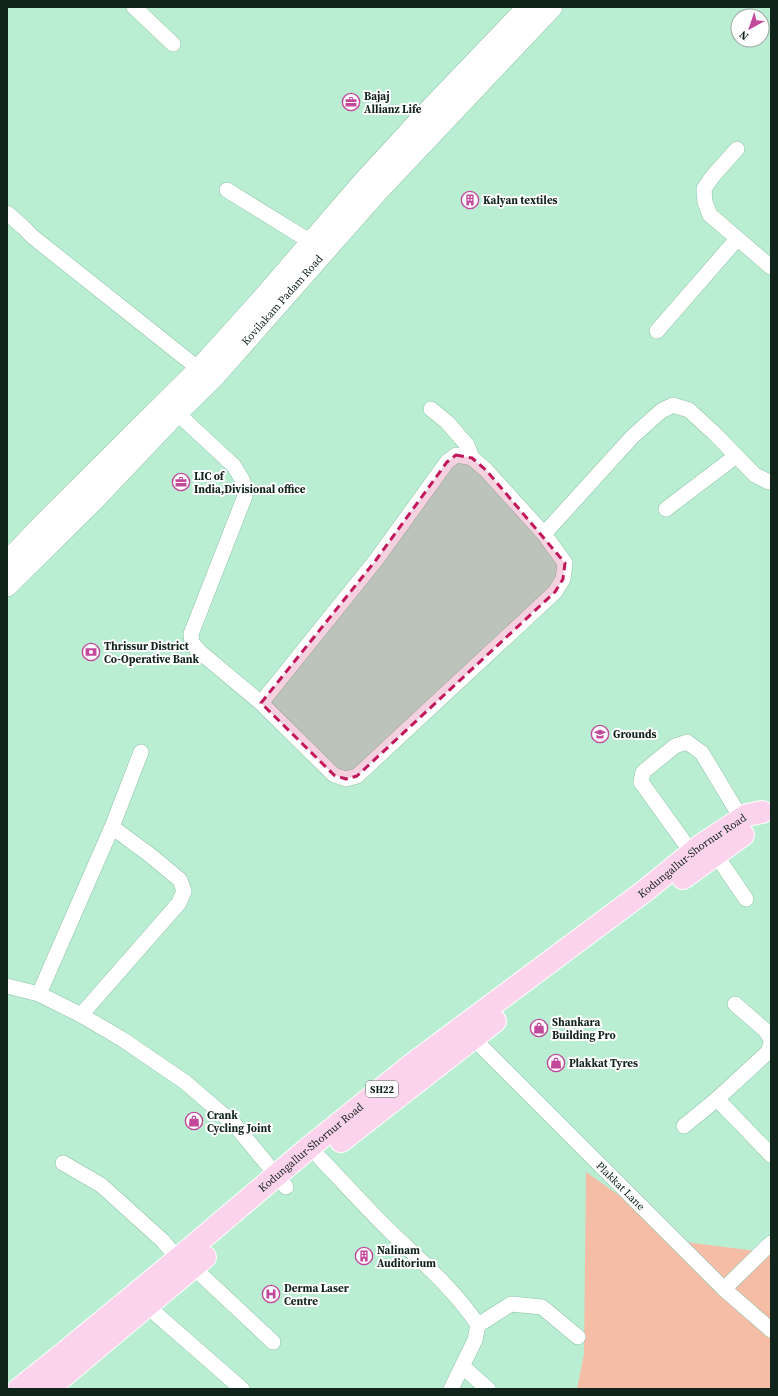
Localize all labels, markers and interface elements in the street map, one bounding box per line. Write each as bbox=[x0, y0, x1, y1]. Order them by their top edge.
north arrow bbox=[730, 8, 770, 48]
text: N bbox=[736, 27, 752, 44]
place label: Bajaj Allianz Life bbox=[364, 89, 422, 117]
office icon: Bajaj Allianz Life bbox=[341, 92, 361, 112]
building icon: Kalyan textiles bbox=[460, 190, 480, 210]
place label: Kalyan textiles bbox=[483, 193, 558, 208]
street label: Kovilakam Padam Road bbox=[238, 251, 327, 349]
place label: LIC of India,Divisional office bbox=[194, 469, 306, 497]
office icon: LIC of India,Divisional office bbox=[171, 472, 191, 492]
place label: Thrissur District Co-Operative Bank bbox=[104, 639, 200, 667]
bank icon: Thrissur District Co-Operative Bank bbox=[81, 642, 101, 662]
school or university icon: Grounds bbox=[590, 724, 610, 744]
place label: Grounds bbox=[613, 727, 657, 742]
street label: Kodungallur-Shornur Road bbox=[635, 810, 750, 902]
place label: Shankara Building Pro bbox=[552, 1015, 616, 1043]
shop icon: Shankara Building Pro bbox=[529, 1018, 549, 1038]
shop icon: Plakkat Tyres bbox=[546, 1053, 566, 1073]
place label: Plakkat Tyres bbox=[569, 1056, 638, 1071]
road number: SH22 bbox=[366, 1081, 398, 1097]
street label: Kodungallur-Shornur Road bbox=[255, 1099, 367, 1195]
place label: Crank Cycling Joint bbox=[207, 1108, 272, 1136]
shop icon: Crank Cycling Joint bbox=[184, 1111, 204, 1131]
street label: Plakkat Lane bbox=[593, 1158, 648, 1214]
place label: Nalinam Auditorium bbox=[377, 1243, 436, 1271]
building icon: Nalinam Auditorium bbox=[354, 1246, 374, 1266]
place label: Derma Laser Centre bbox=[284, 1281, 350, 1309]
hospital icon: Derma Laser Centre bbox=[261, 1284, 281, 1304]

